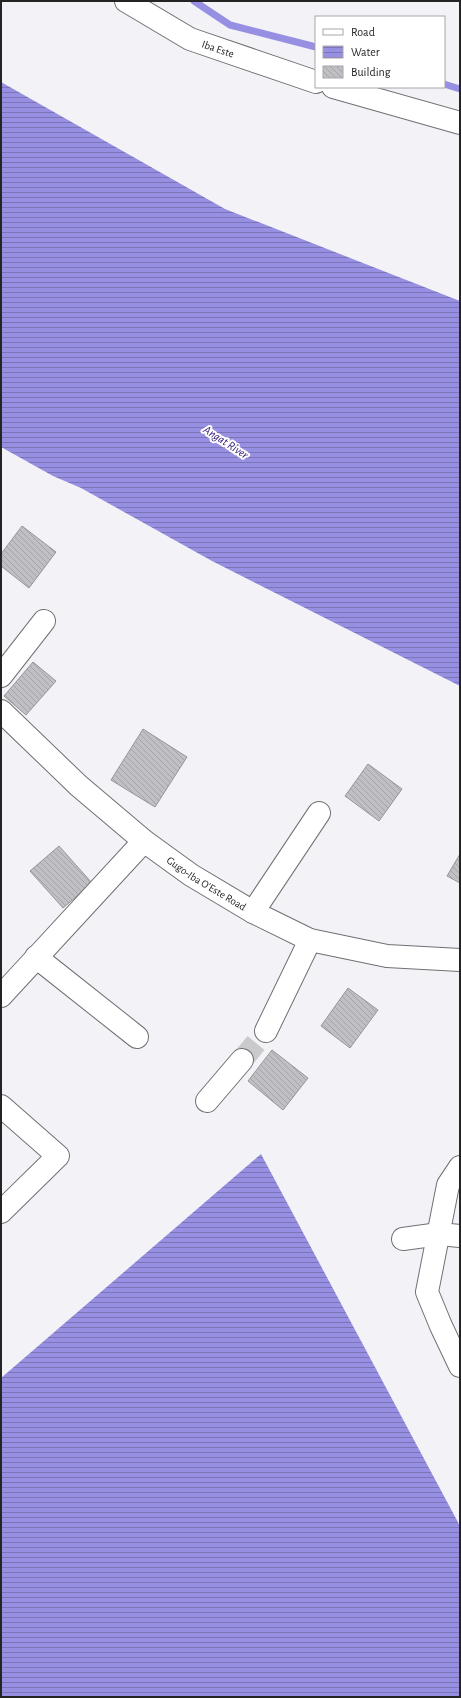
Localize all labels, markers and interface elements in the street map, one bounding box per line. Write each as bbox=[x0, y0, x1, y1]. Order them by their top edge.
legend bbox=[315, 16, 445, 88]
text: Road bbox=[351, 26, 375, 38]
street label: Iba Este bbox=[200, 38, 236, 59]
text: Water bbox=[351, 46, 380, 58]
text: Building bbox=[351, 66, 391, 78]
water label: Angat River bbox=[201, 423, 251, 461]
street label: Gugo-Iba O'Este Road bbox=[165, 854, 249, 912]

